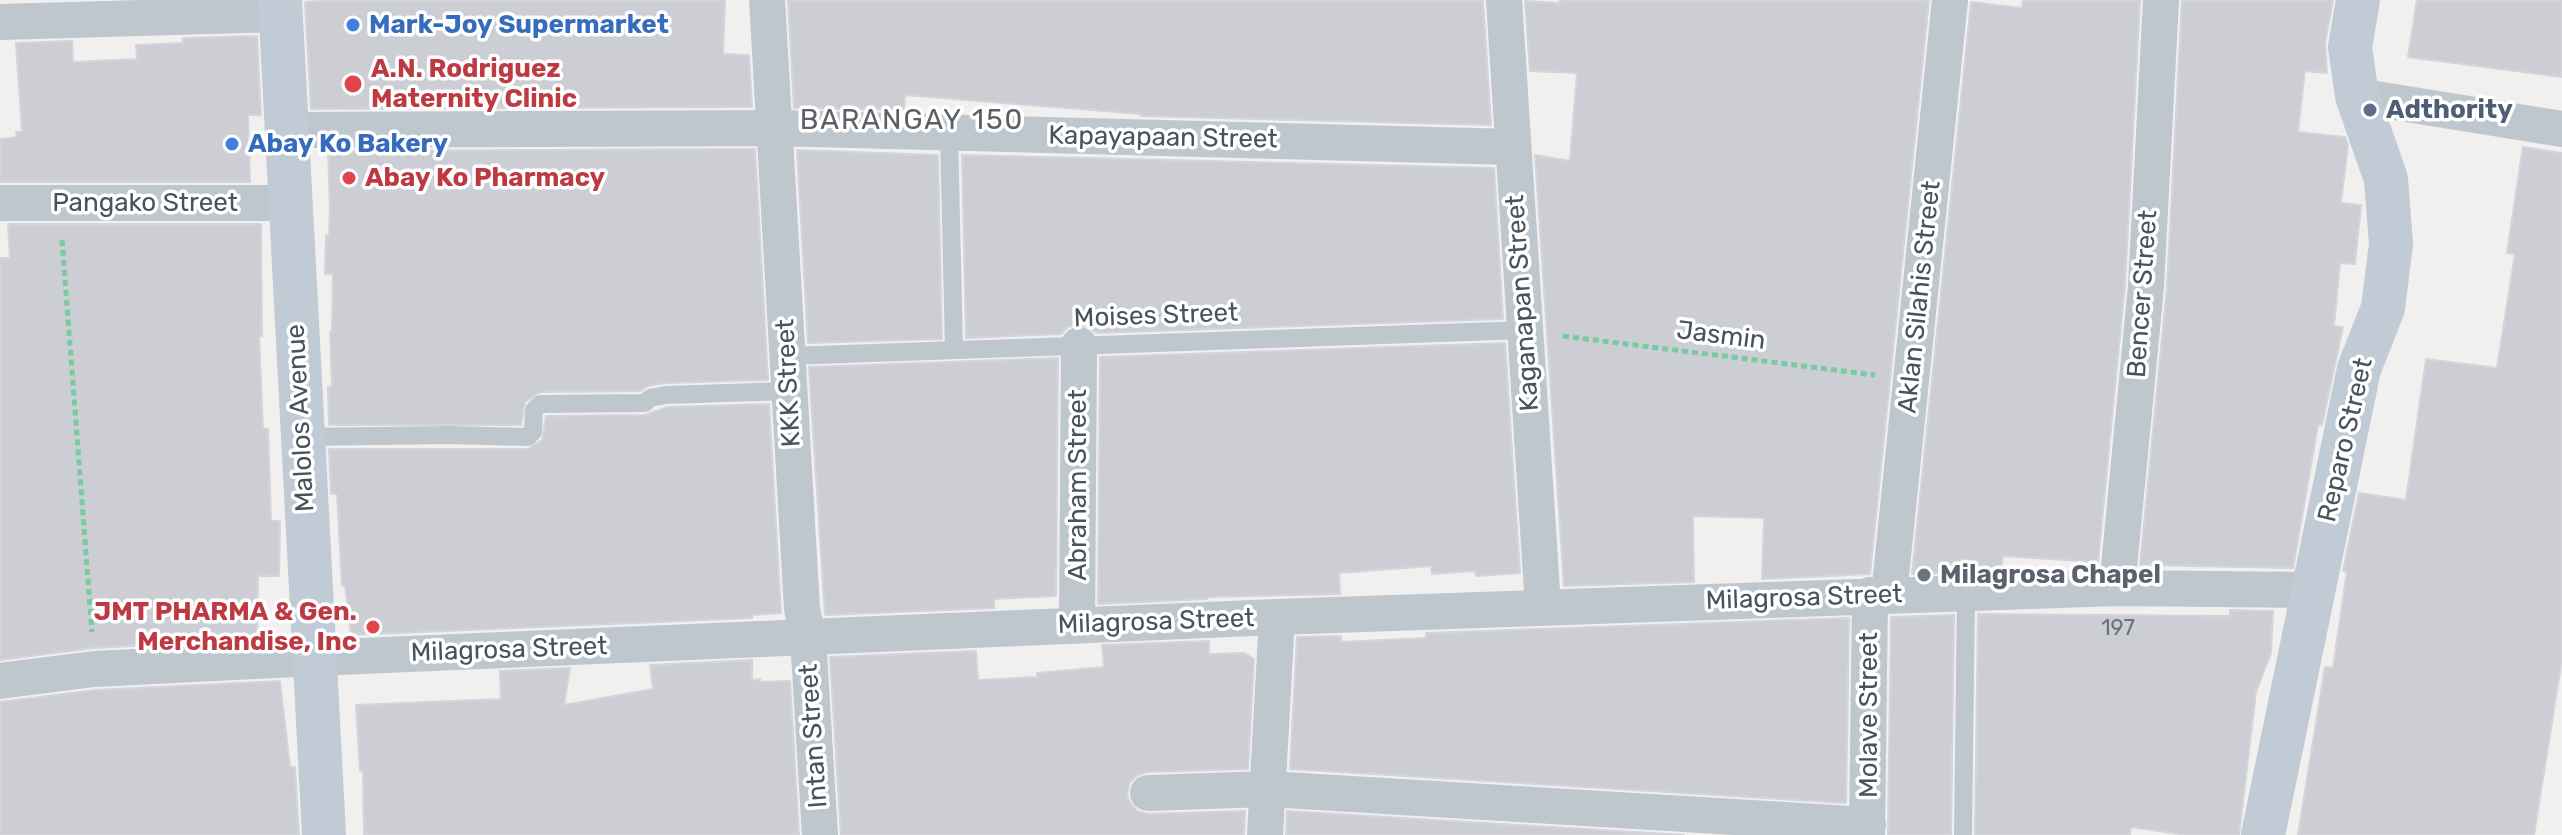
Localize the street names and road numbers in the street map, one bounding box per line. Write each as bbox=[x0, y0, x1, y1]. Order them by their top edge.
street label: Kapayapaan Street bbox=[1048, 120, 1278, 156]
street label: Aklan Silahis Street bbox=[1892, 179, 1948, 415]
street label: Pangako Street bbox=[52, 187, 238, 219]
street label: Kaganapan Street bbox=[1500, 194, 1546, 412]
street label: Bencer Street bbox=[2122, 209, 2164, 379]
street label: Moises Street bbox=[1073, 298, 1239, 334]
street label: Jasmin bbox=[1675, 315, 1767, 357]
street label: KKK Street bbox=[770, 318, 808, 448]
street label: Malolos Avenue bbox=[280, 323, 322, 513]
street label: Reparo Street bbox=[2312, 355, 2380, 525]
street label: Abraham Street bbox=[1062, 389, 1094, 581]
street label: Milagrosa Street bbox=[1705, 579, 1903, 617]
street label: Milagrosa Street bbox=[1057, 603, 1255, 641]
street label: Milagrosa Street bbox=[410, 631, 608, 669]
street label: Molave Street bbox=[1853, 632, 1885, 798]
street label: Intan Street bbox=[793, 663, 835, 809]

